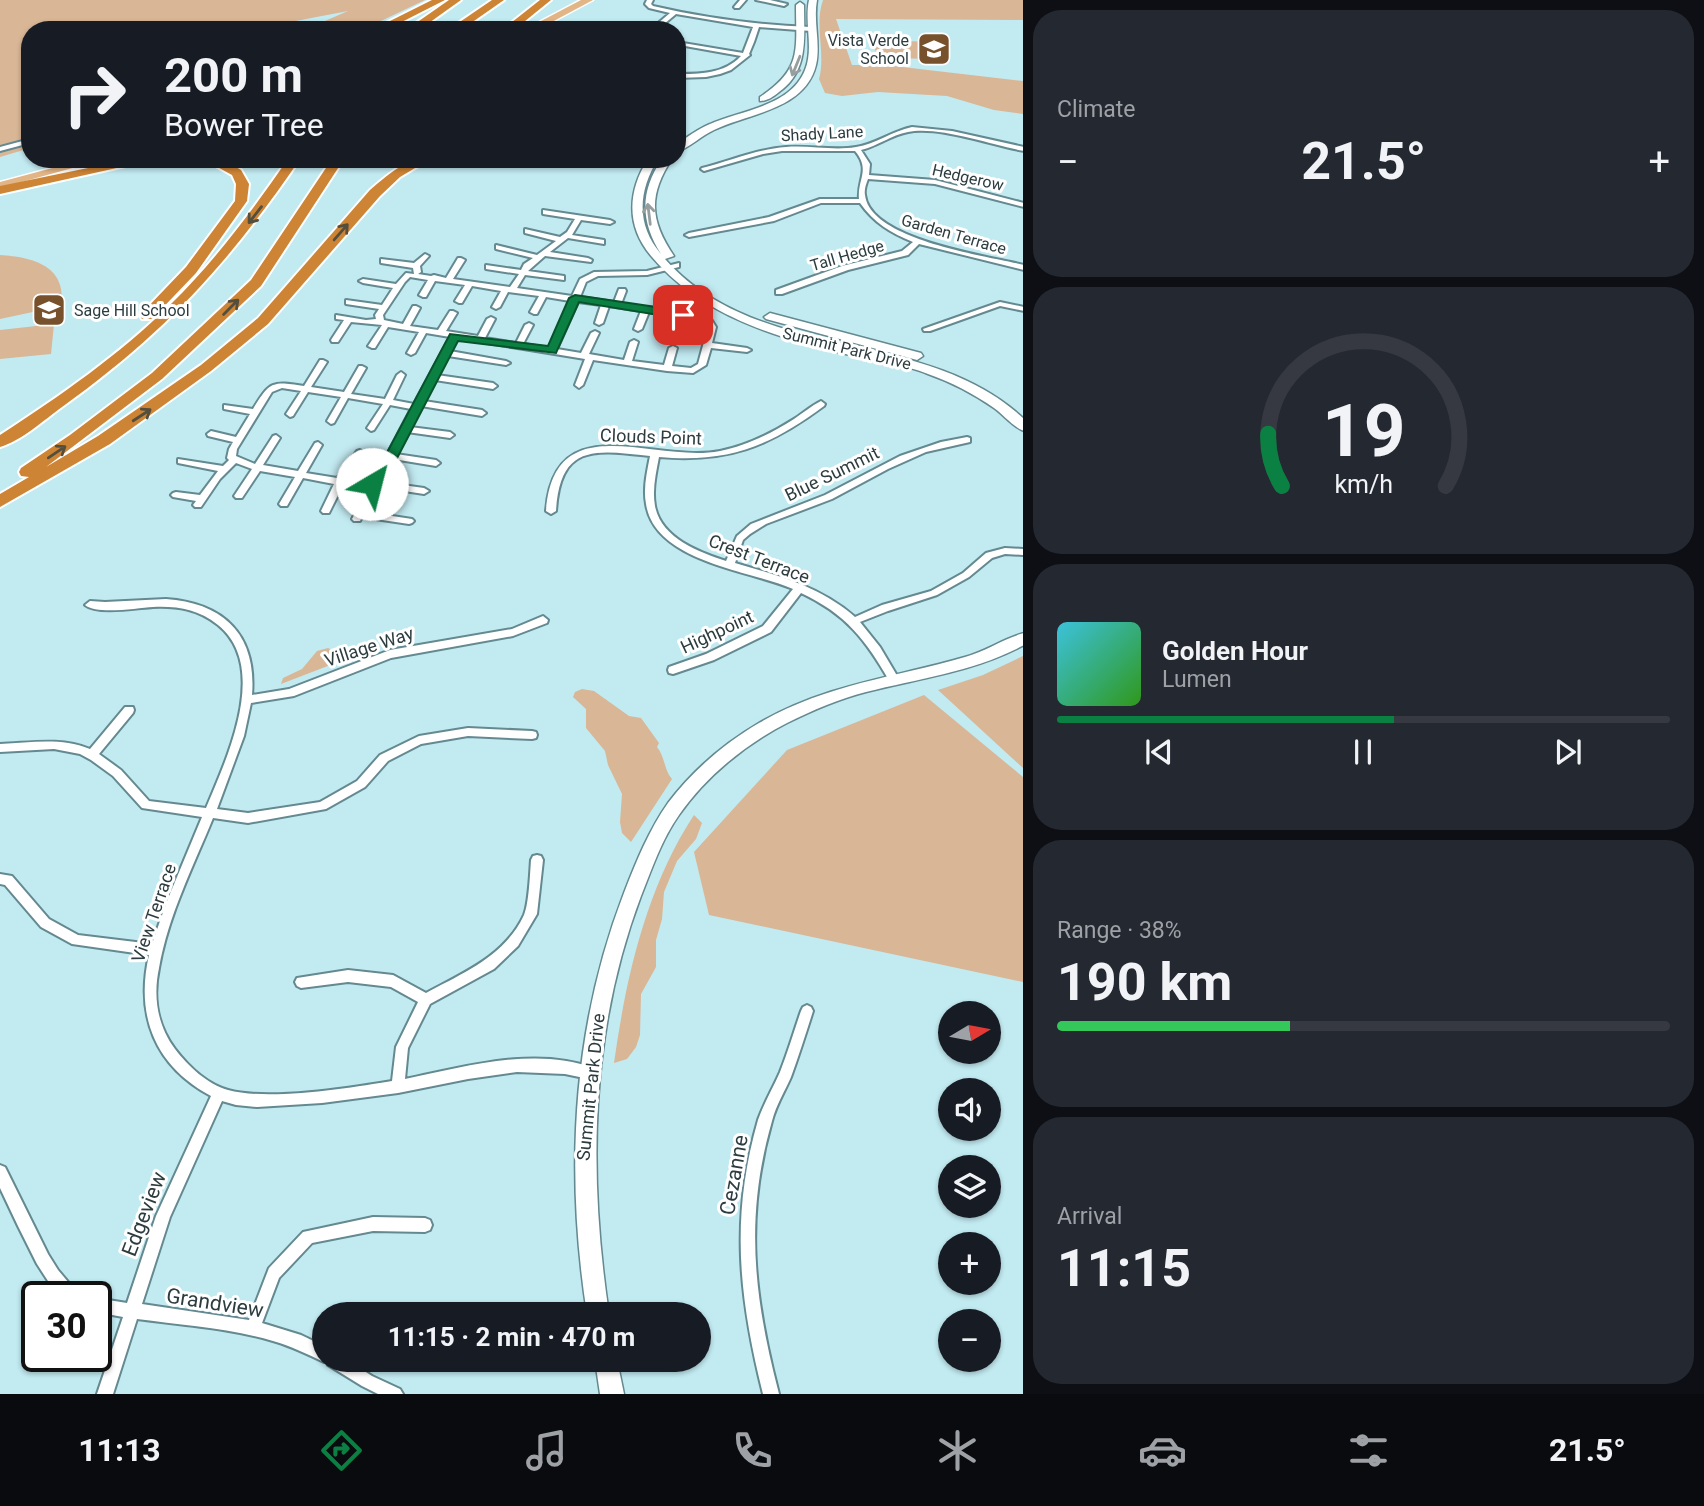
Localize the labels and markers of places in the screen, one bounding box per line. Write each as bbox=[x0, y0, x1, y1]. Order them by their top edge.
school or university icon: Vista Verde School bbox=[915, 30, 953, 68]
place label: Vista Verde School bbox=[828, 31, 909, 68]
pin bbox=[653, 285, 713, 345]
school or university icon: Sage Hill School bbox=[30, 291, 68, 329]
place label: Sage Hill School bbox=[74, 301, 190, 320]

